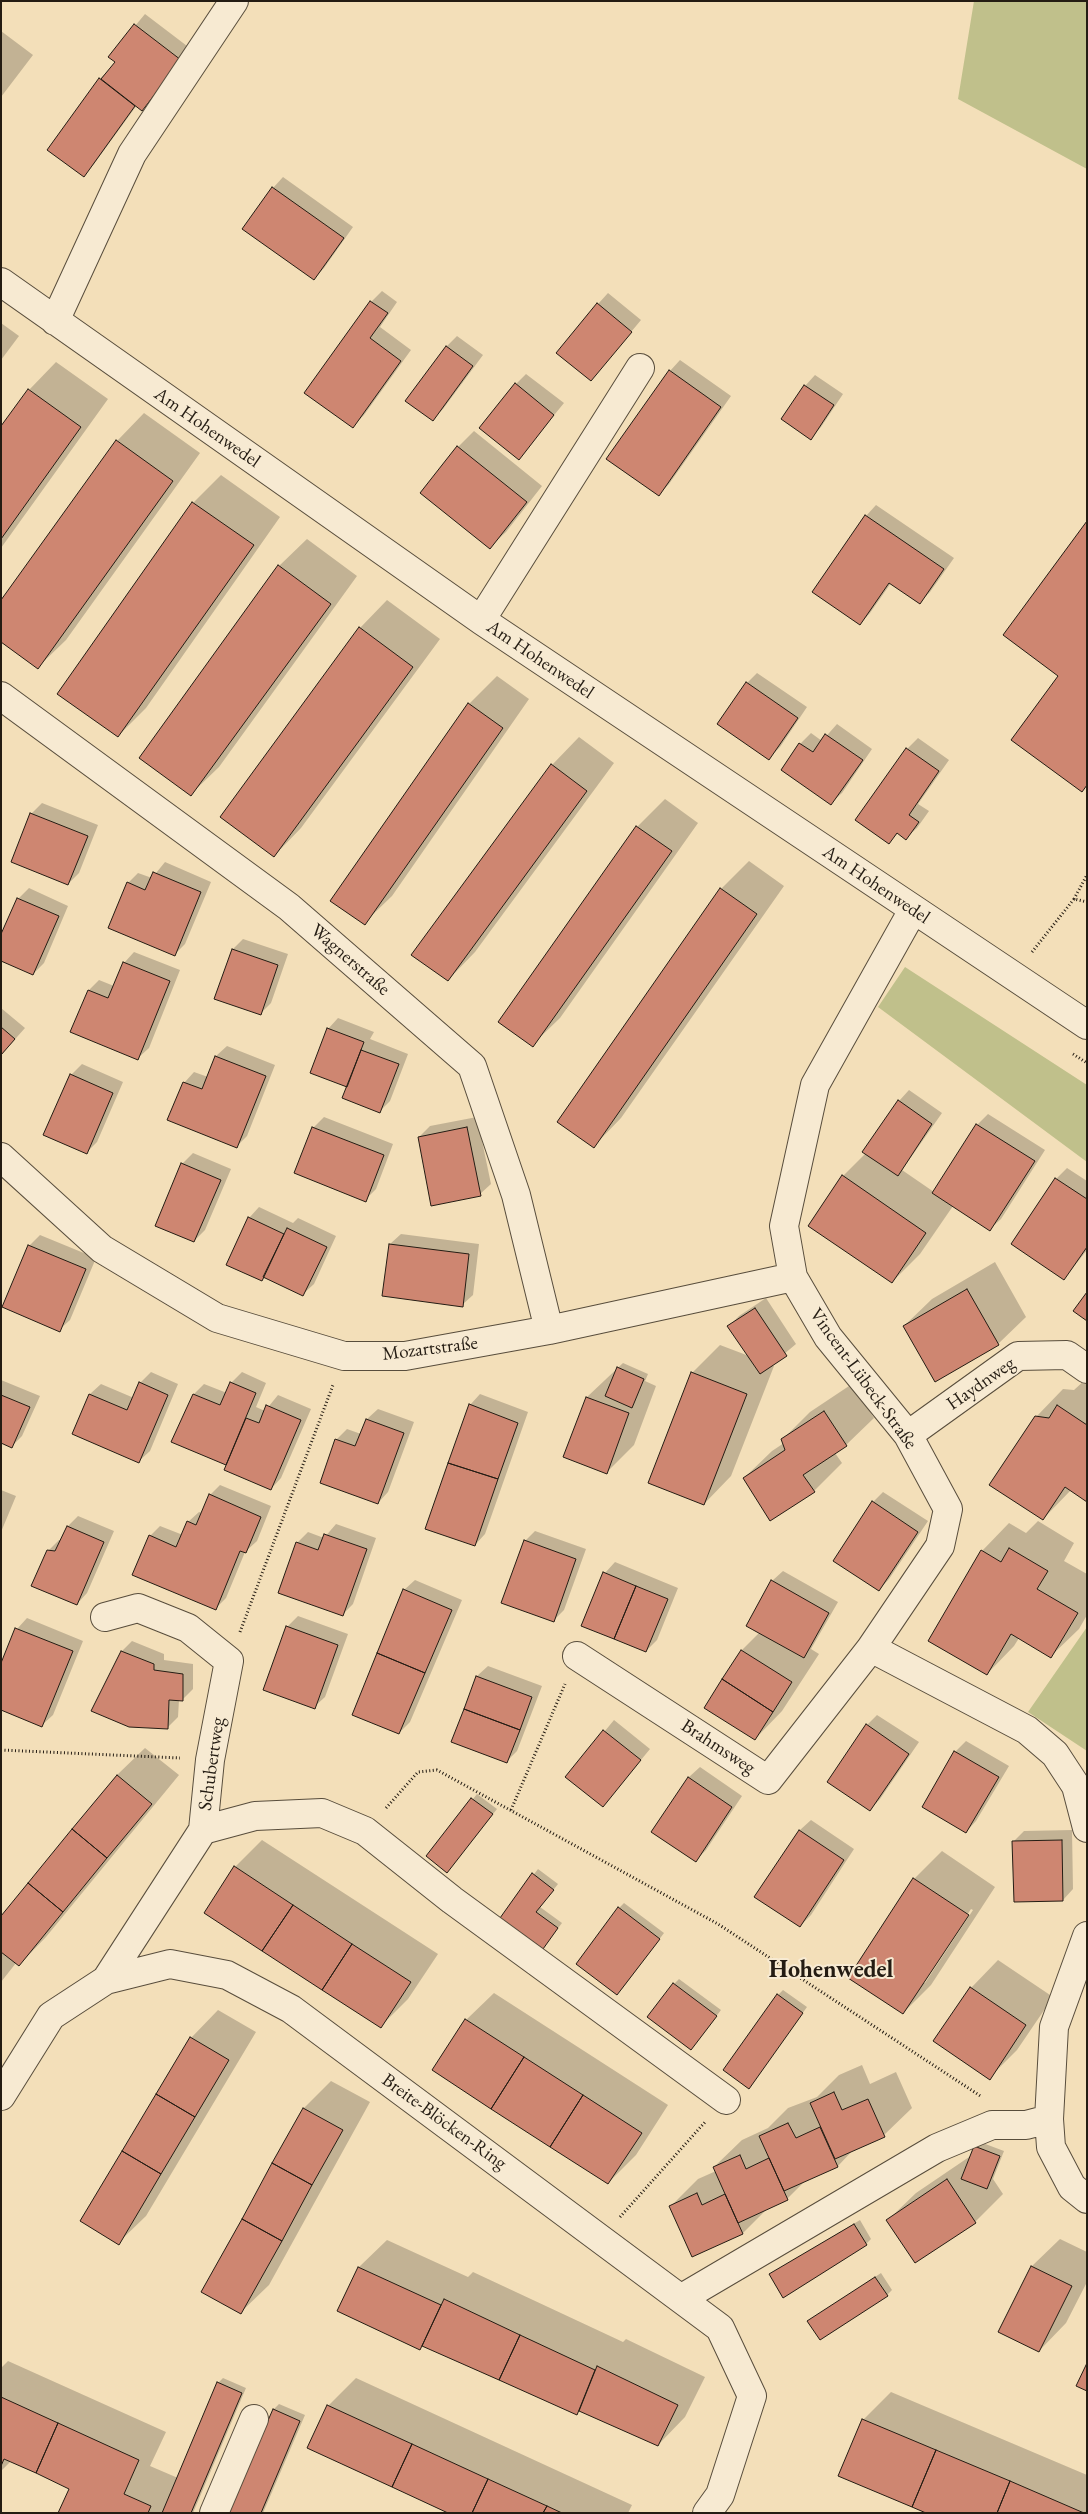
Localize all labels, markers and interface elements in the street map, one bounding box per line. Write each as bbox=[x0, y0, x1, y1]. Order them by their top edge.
street label: Am Hohenwedel bbox=[150, 383, 264, 473]
street label: Am Hohenwedel bbox=[482, 616, 598, 704]
street label: Am Hohenwedel bbox=[818, 841, 934, 929]
street label: Wagnerstraße bbox=[305, 919, 395, 1001]
street label: Vincent-Lübeck-Straße bbox=[804, 1304, 922, 1454]
street label: Mozartstraße bbox=[381, 1332, 479, 1366]
street label: Haydnweg bbox=[943, 1352, 1019, 1416]
street label: Brahmsweg bbox=[677, 1715, 759, 1779]
street label: Schubertweg bbox=[194, 1716, 230, 1812]
district label: Hohenwedel bbox=[769, 1956, 893, 1984]
street label: Breite-Blöcken-Ring bbox=[377, 2069, 511, 2175]

